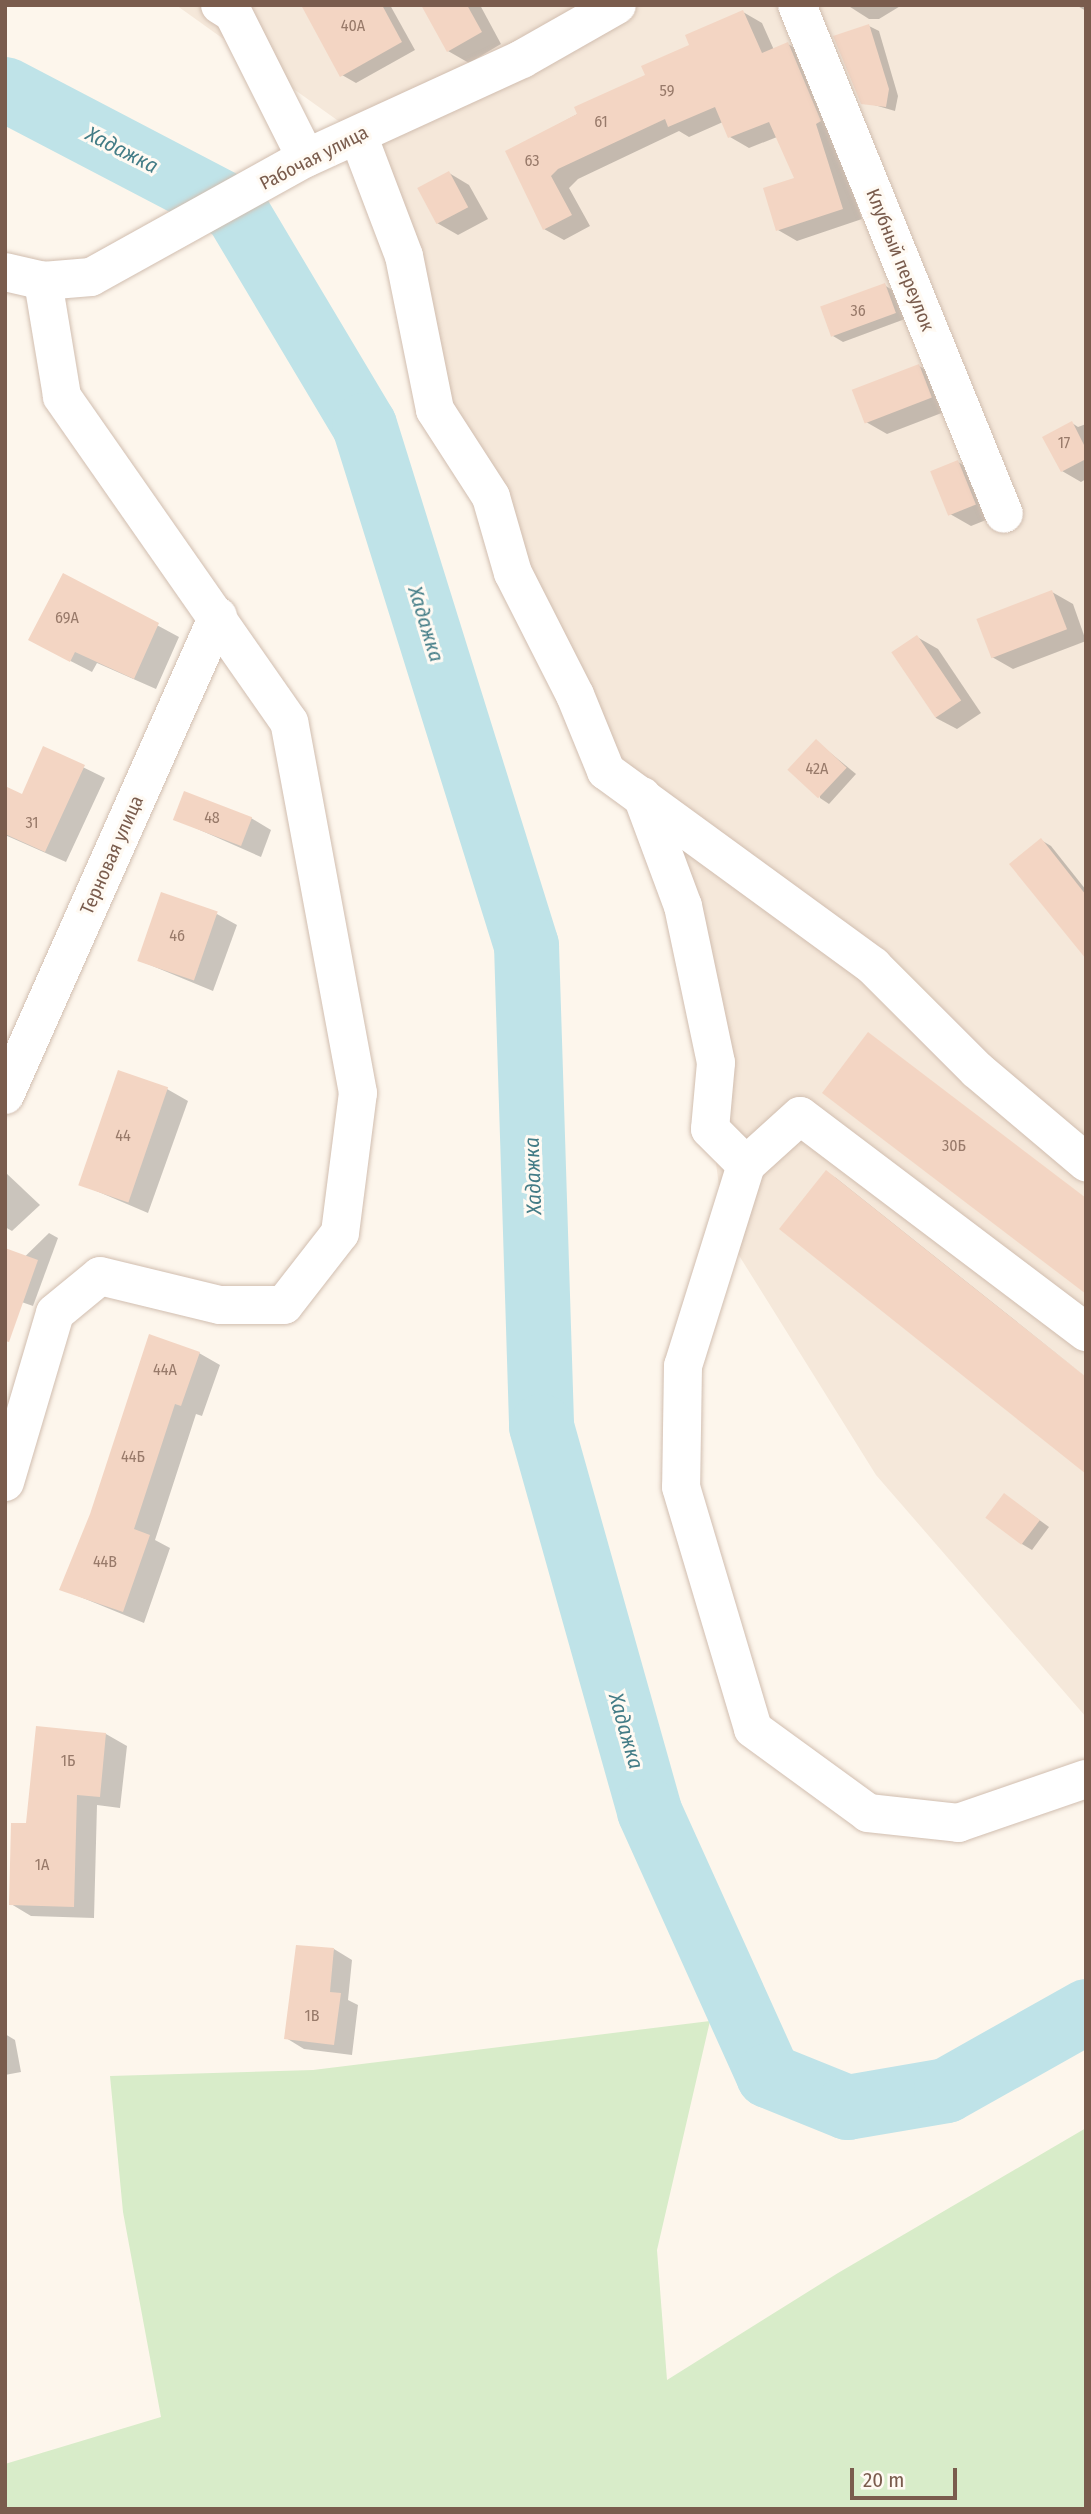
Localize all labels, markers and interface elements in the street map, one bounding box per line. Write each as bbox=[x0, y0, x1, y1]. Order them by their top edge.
house number: 40А bbox=[341, 16, 365, 36]
house number: 59 bbox=[660, 81, 674, 101]
house number: 61 bbox=[594, 112, 608, 132]
water label: Хадажка bbox=[82, 121, 162, 179]
street label: Рабочая улица bbox=[256, 121, 372, 195]
house number: 63 bbox=[524, 151, 540, 171]
street label: Клубный переулок bbox=[861, 186, 939, 334]
house number: 36 bbox=[850, 301, 866, 321]
house number: 17 bbox=[1058, 433, 1070, 453]
water label: Хадажка bbox=[403, 583, 449, 665]
house number: 69А bbox=[55, 608, 79, 628]
house number: 42А bbox=[805, 759, 829, 779]
street label: Терновая улица bbox=[76, 792, 148, 918]
house number: 48 bbox=[204, 808, 220, 828]
house number: 31 bbox=[25, 813, 39, 833]
house number: 46 bbox=[169, 926, 185, 946]
house number: 44 bbox=[115, 1126, 131, 1146]
house number: 30Б bbox=[942, 1136, 966, 1156]
water label: Хадажка bbox=[519, 1137, 547, 1215]
house number: 44А bbox=[153, 1360, 177, 1380]
house number: 44Б bbox=[121, 1447, 145, 1467]
house number: 44В bbox=[93, 1552, 117, 1572]
water label: Хадажка bbox=[603, 1690, 649, 1772]
house number: 1Б bbox=[61, 1751, 75, 1771]
house number: 1А bbox=[35, 1855, 49, 1875]
house number: 1В bbox=[305, 2006, 319, 2026]
scale bar bbox=[853, 2454, 960, 2498]
text: 20 m bbox=[863, 2467, 904, 2493]

